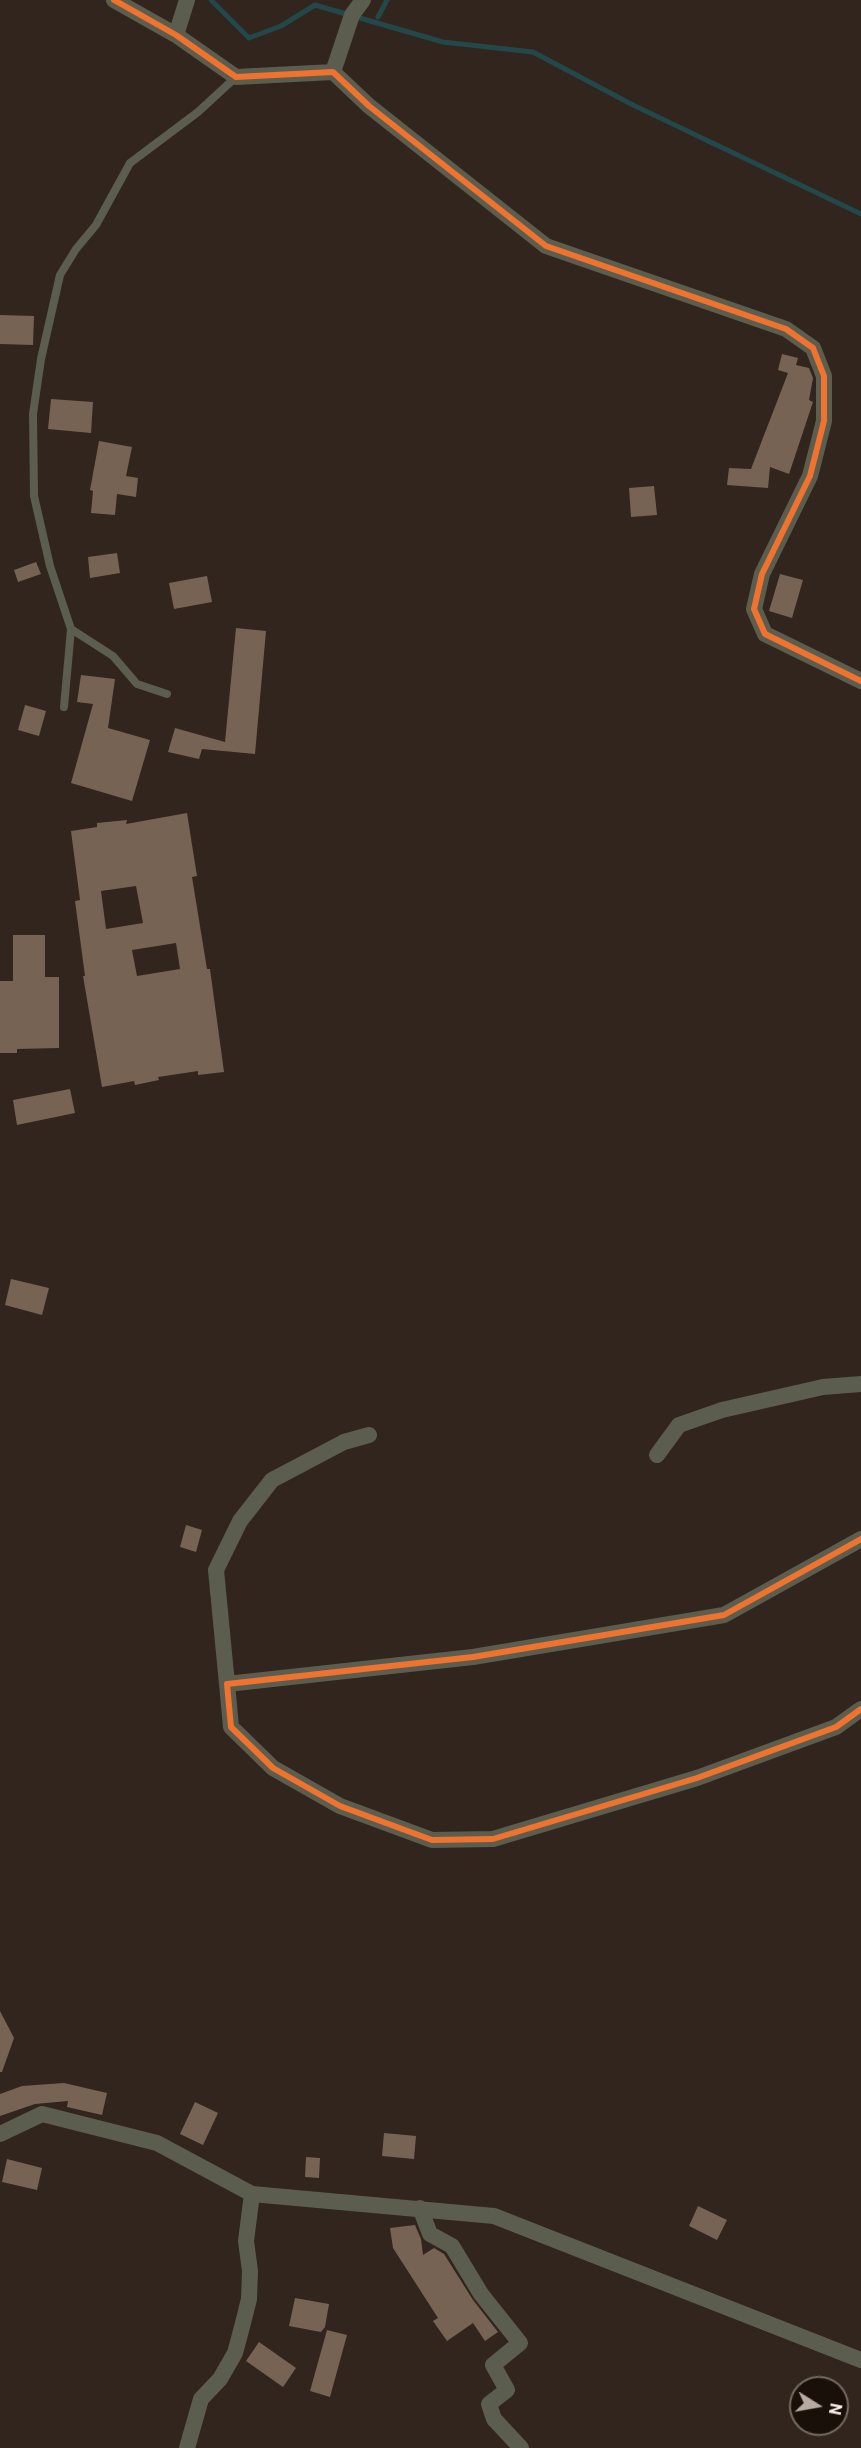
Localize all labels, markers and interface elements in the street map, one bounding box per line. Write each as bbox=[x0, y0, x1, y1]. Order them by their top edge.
north arrow bbox=[789, 2376, 849, 2436]
text: N bbox=[825, 2402, 846, 2416]

